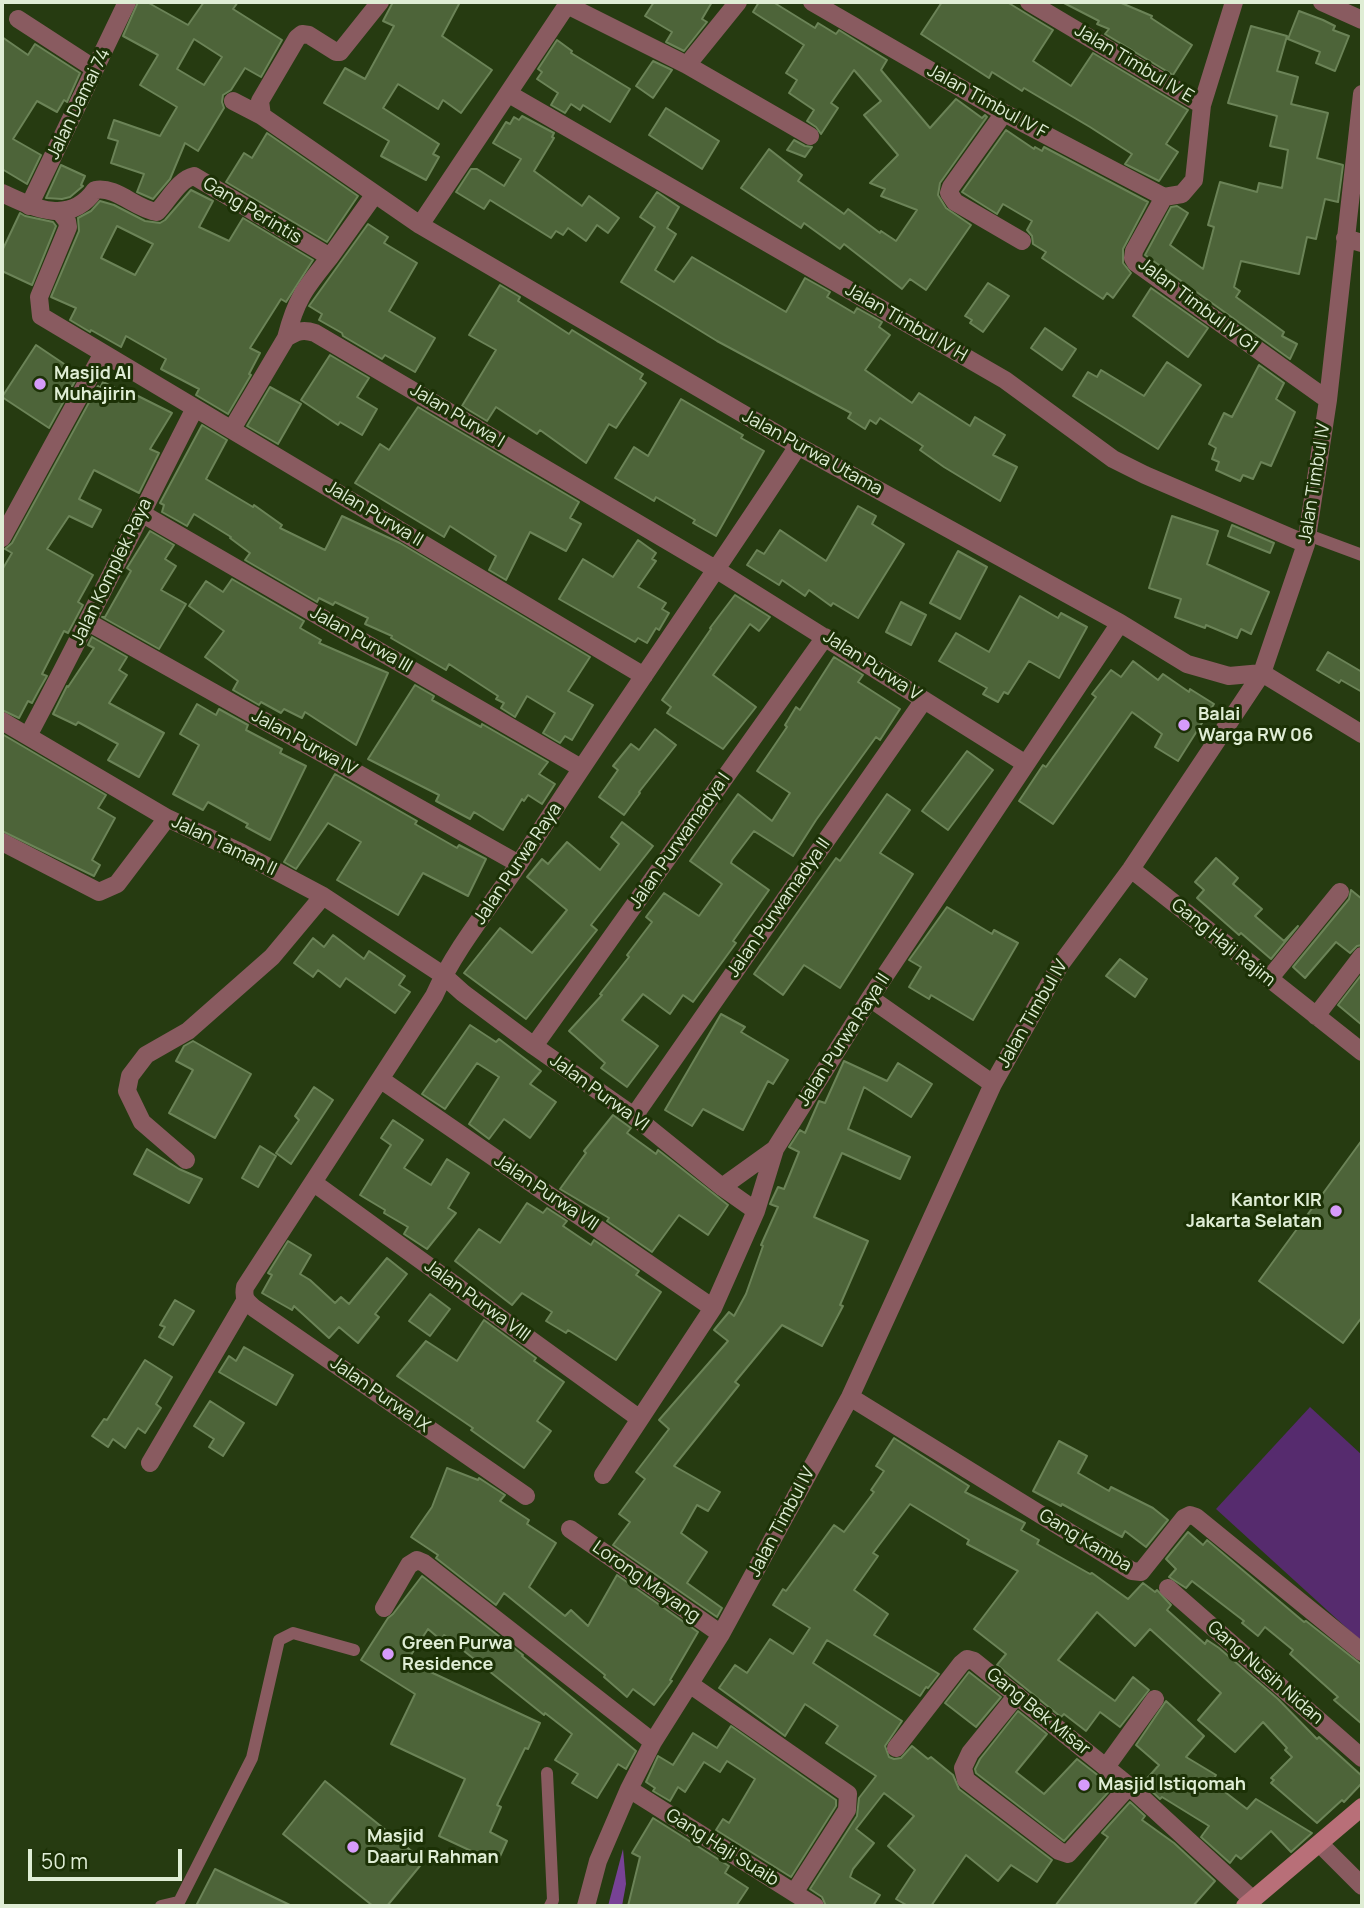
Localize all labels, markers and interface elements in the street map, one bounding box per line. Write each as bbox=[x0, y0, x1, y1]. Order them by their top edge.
street label: Jalan Timbul IV E bbox=[1071, 20, 1197, 108]
street label: Jalan Damai 74 bbox=[43, 45, 115, 163]
street label: Jalan Timbul IV F bbox=[923, 60, 1051, 144]
street label: Gang Perintis bbox=[199, 173, 305, 249]
street label: Jalan Timbul IV G1 bbox=[1134, 254, 1262, 358]
street label: Jalan Timbul IV H bbox=[841, 279, 971, 367]
place label: Masjid Al Muhajirin bbox=[54, 363, 136, 406]
marker: Masjid Al Muhajirin bbox=[32, 376, 48, 392]
street label: Jalan Purwa I bbox=[406, 379, 508, 453]
street label: Jalan Purwa Utama bbox=[738, 406, 886, 500]
street label: Jalan Timbul IV bbox=[1295, 421, 1335, 545]
street label: Jalan Purwa II bbox=[321, 476, 427, 552]
street label: Jalan Komplek Raya bbox=[67, 495, 157, 649]
street label: Jalan Purwa III bbox=[306, 602, 416, 678]
street label: Jalan Purwa V bbox=[819, 626, 925, 706]
place label: Balai Warga RW 06 bbox=[1198, 704, 1313, 746]
street label: Jalan Purwa IV bbox=[248, 705, 360, 781]
marker: Balai Warga RW 06 bbox=[1176, 717, 1192, 733]
street label: Jalan Purwamadya I bbox=[625, 769, 735, 913]
street label: Jalan Purwa Raya bbox=[469, 799, 567, 929]
street label: Jalan Taman II bbox=[168, 811, 280, 881]
street label: Jalan Purwamadya II bbox=[723, 834, 835, 982]
street label: Gang Haji Rajim bbox=[1167, 894, 1279, 992]
street label: Jalan Timbul IV bbox=[993, 956, 1073, 1072]
street label: Jalan Purwa Raya II bbox=[793, 970, 895, 1110]
street label: Jalan Purwa VI bbox=[545, 1050, 653, 1136]
street label: Jalan Purwa VII bbox=[490, 1150, 602, 1236]
place label: Kantor KIR Jakarta Selatan bbox=[1186, 1190, 1322, 1232]
marker: Kantor KIR Jakarta Selatan bbox=[1328, 1203, 1344, 1219]
street label: Jalan Purwa VIII bbox=[420, 1255, 534, 1347]
street label: Jalan Purwa IX bbox=[326, 1353, 434, 1437]
street label: Jalan Timbul IV bbox=[744, 1463, 820, 1581]
street label: Gang Kamba bbox=[1035, 1505, 1135, 1577]
street label: Lorong Mayang bbox=[588, 1537, 704, 1627]
street label: Gang Nusih Nidan bbox=[1203, 1617, 1327, 1729]
place label: Green Purwa Residence bbox=[402, 1633, 513, 1676]
marker: Green Purwa Residence bbox=[380, 1646, 396, 1662]
street label: Gang Bek Misar bbox=[982, 1664, 1094, 1760]
place label: Masjid Istiqomah bbox=[1098, 1774, 1246, 1796]
marker: Masjid Istiqomah bbox=[1076, 1777, 1092, 1793]
street label: Gang Haji Suaib bbox=[662, 1805, 782, 1891]
place label: Masjid Daarul Rahman bbox=[367, 1826, 499, 1868]
scale bar bbox=[32, 1834, 186, 1878]
marker: Masjid Daarul Rahman bbox=[345, 1839, 361, 1855]
text: 50 m bbox=[41, 1847, 88, 1875]

